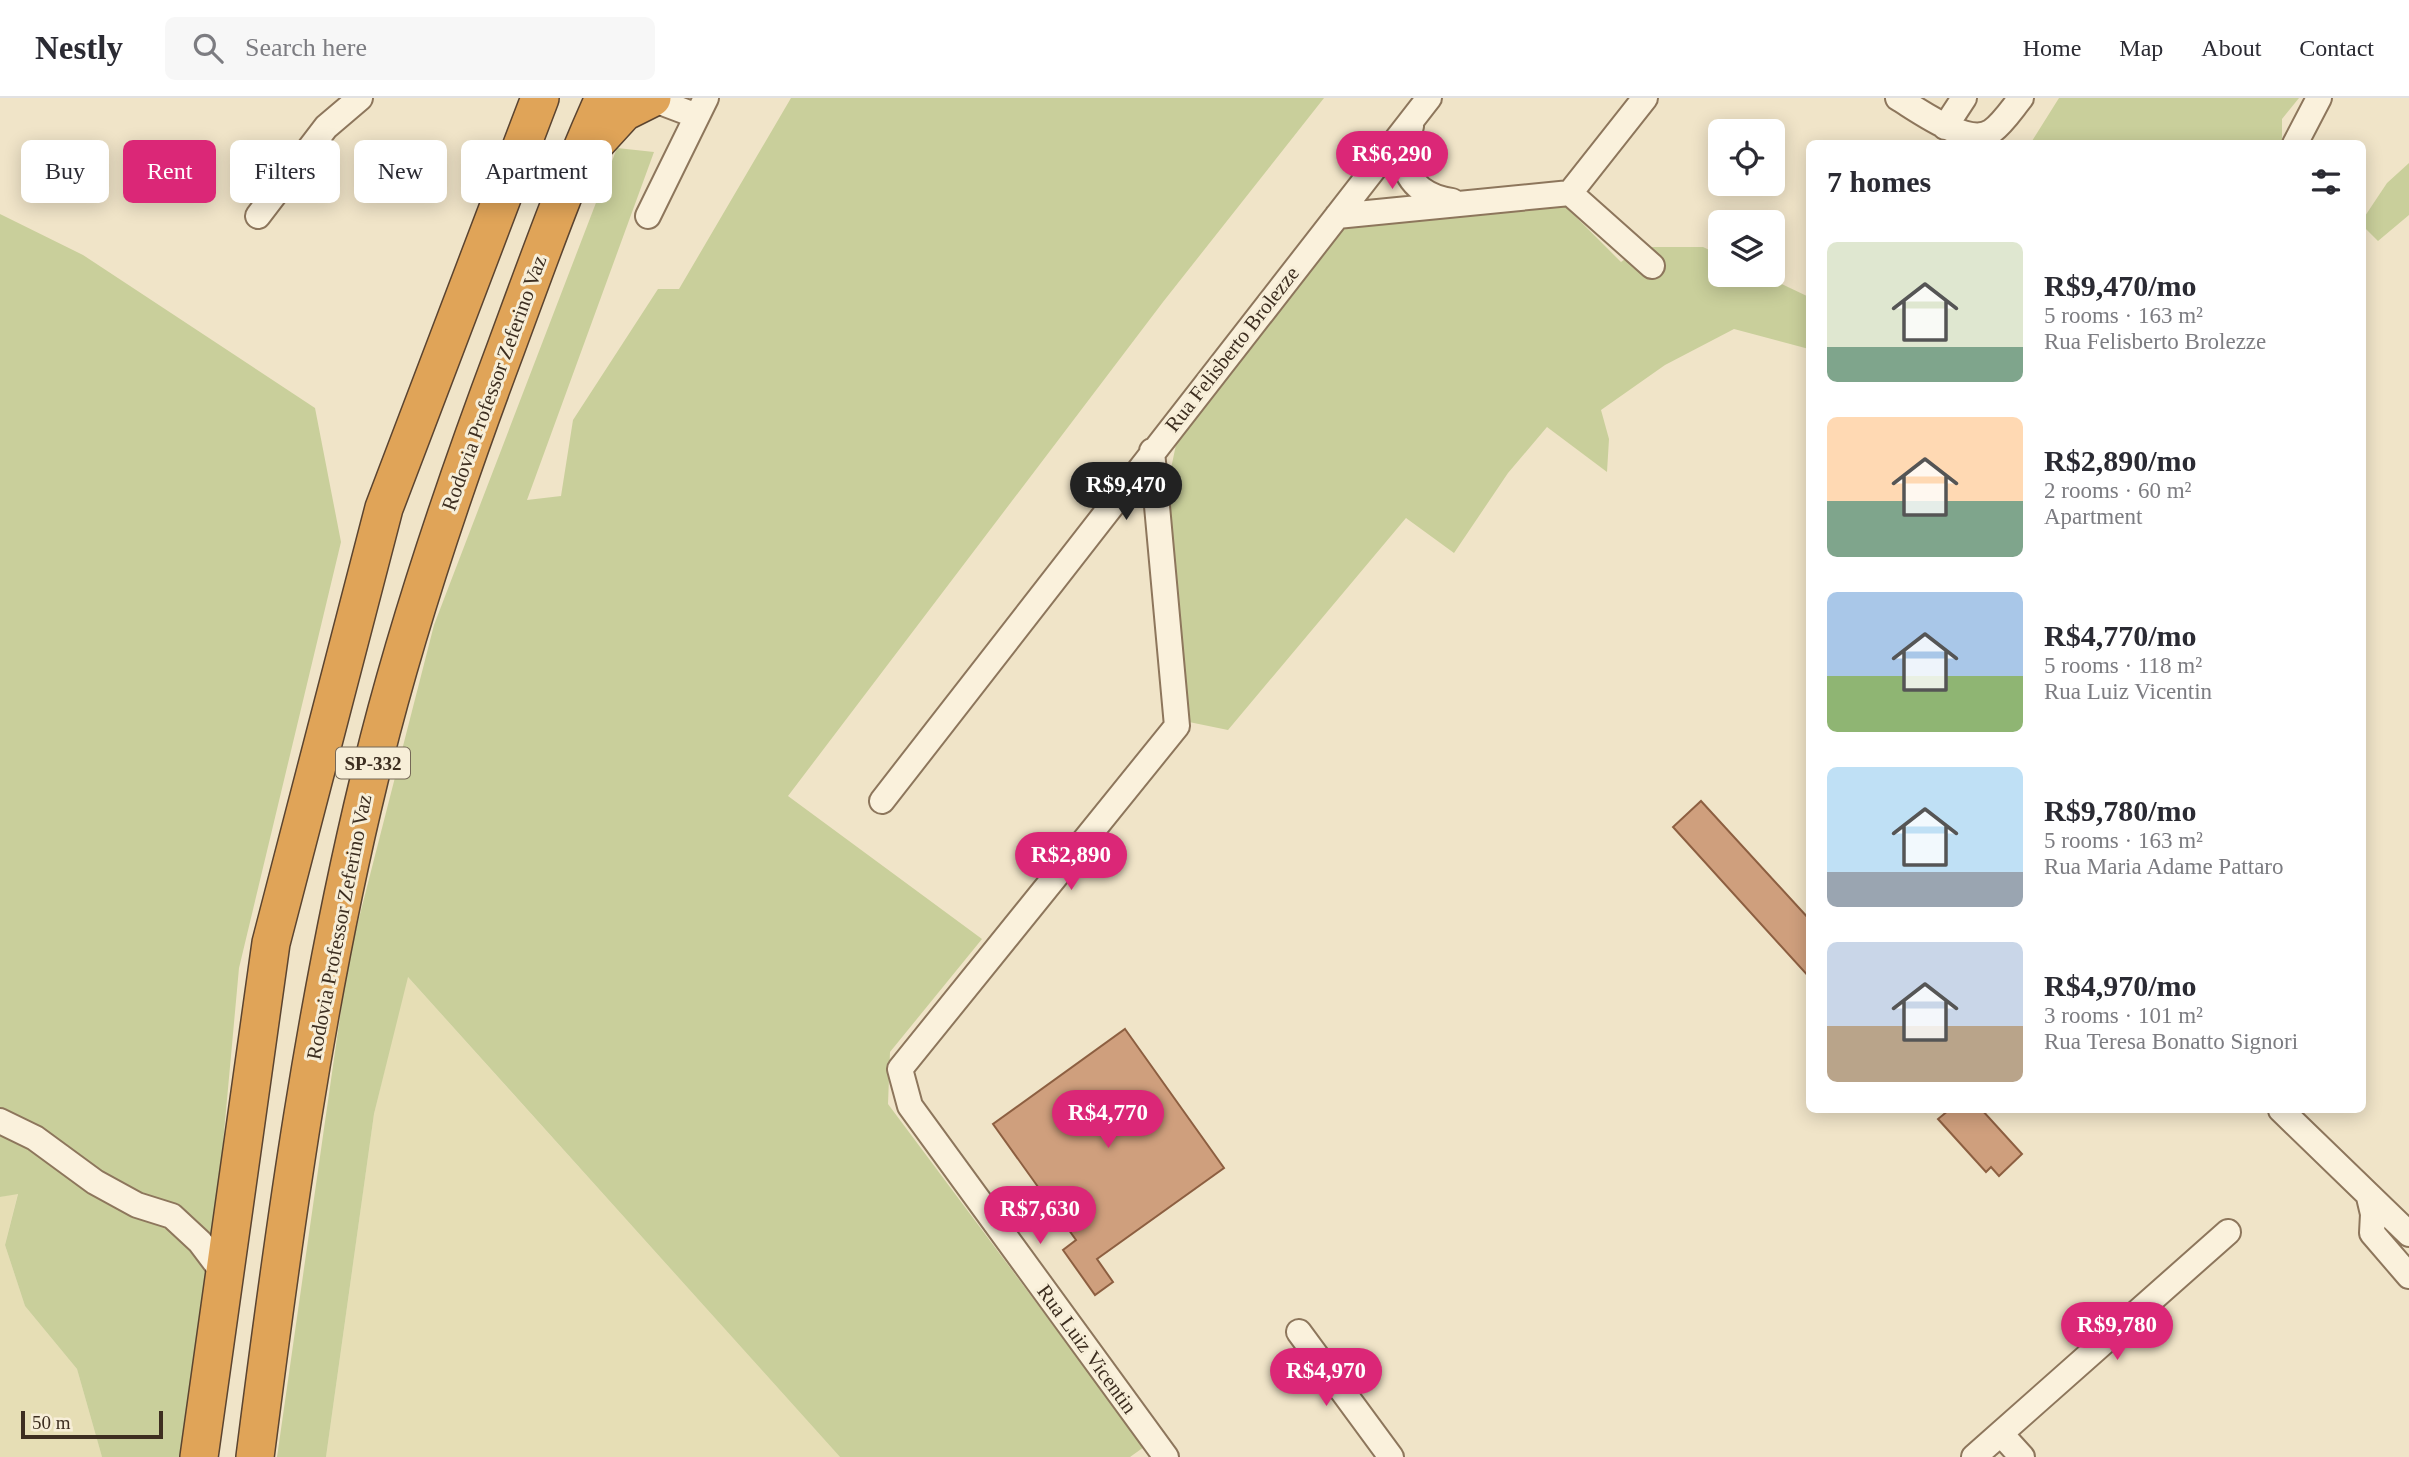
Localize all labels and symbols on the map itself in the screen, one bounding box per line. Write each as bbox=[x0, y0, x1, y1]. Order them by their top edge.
pin: R$6,290 bbox=[1327, 132, 1457, 191]
street label: Rodovia Professor Zeferino Vaz bbox=[437, 252, 551, 514]
street label: Rua Felisberto Brolezze bbox=[1160, 262, 1304, 436]
pin: R$9,470 bbox=[1061, 462, 1191, 522]
road number: SP-332 bbox=[336, 748, 410, 778]
street label: Rodovia Professor Zeferino Vaz bbox=[301, 792, 377, 1062]
pin: R$2,890 bbox=[1006, 832, 1136, 892]
pin: R$4,770 bbox=[1043, 1090, 1173, 1150]
pin: R$7,630 bbox=[975, 1186, 1105, 1246]
street label: Rua Luiz Vicentin bbox=[1032, 1280, 1142, 1419]
pin: R$9,780 bbox=[2052, 1302, 2182, 1362]
pin: R$4,970 bbox=[1261, 1348, 1391, 1408]
scale bar bbox=[21, 1408, 163, 1440]

